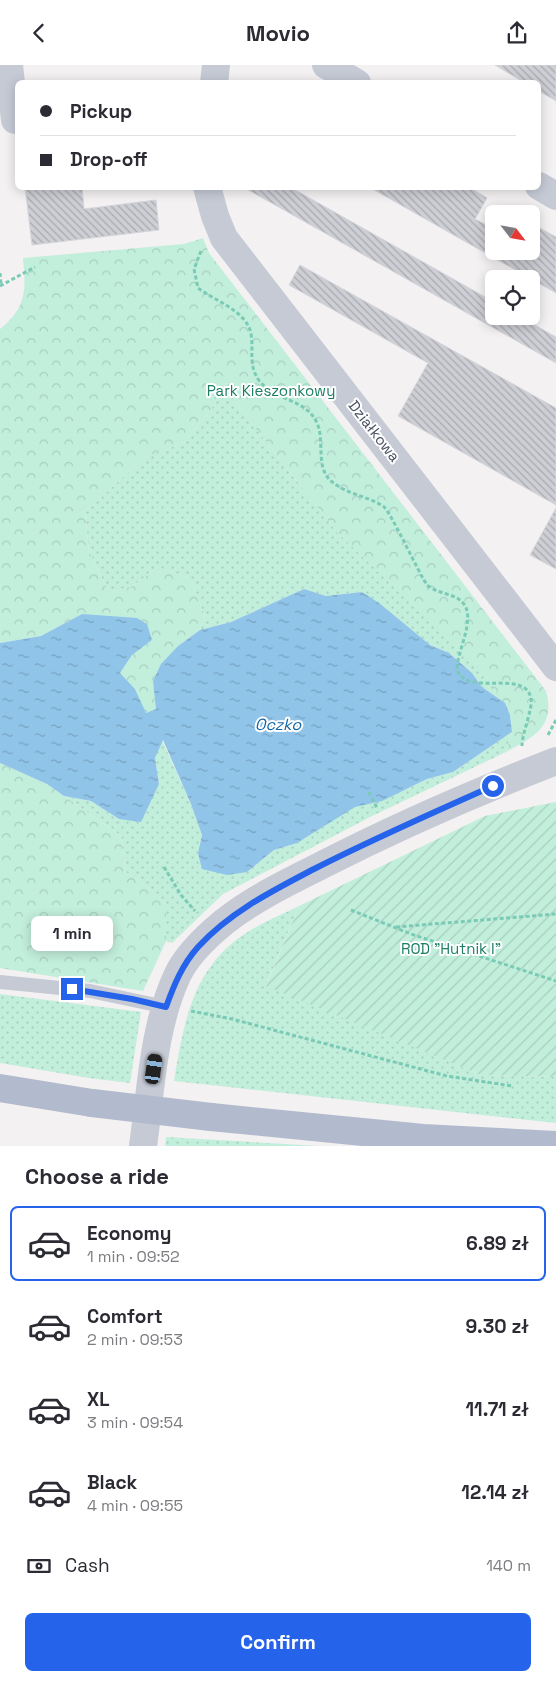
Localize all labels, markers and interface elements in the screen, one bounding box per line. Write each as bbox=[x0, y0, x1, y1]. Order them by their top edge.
icon: back bbox=[25, 19, 53, 47]
text: Movio bbox=[246, 19, 310, 47]
icon: share bbox=[503, 19, 531, 47]
text: Pickup bbox=[70, 99, 132, 124]
text: Drop-off bbox=[70, 147, 148, 172]
north arrow bbox=[485, 205, 540, 260]
map controls bbox=[485, 205, 540, 325]
button: locate bbox=[485, 270, 540, 325]
park label: Park Kieszonkowy bbox=[207, 381, 335, 400]
street label: Działkowa bbox=[344, 396, 405, 466]
water label: Oczko bbox=[255, 714, 302, 735]
route start bbox=[482, 775, 504, 797]
callout: 1 min bbox=[31, 917, 113, 951]
text: 1 min bbox=[52, 923, 92, 944]
park label: ROD "Hutnik I" bbox=[401, 939, 501, 958]
route end bbox=[61, 978, 83, 1000]
car bbox=[144, 1053, 163, 1085]
text: Choose a ride bbox=[25, 1162, 169, 1190]
icon: car bbox=[27, 1221, 72, 1266]
text: Economy bbox=[87, 1221, 171, 1246]
text: 6.89 zł bbox=[466, 1231, 529, 1256]
text: 1 min · 09:52 bbox=[87, 1246, 180, 1267]
icon: car bbox=[27, 1304, 72, 1349]
text: Comfort bbox=[87, 1304, 163, 1329]
text: 9.30 zł bbox=[466, 1314, 529, 1339]
text: 2 min · 09:53 bbox=[87, 1329, 183, 1350]
icon: car bbox=[27, 1387, 72, 1432]
text: XL bbox=[87, 1387, 110, 1412]
text: 11.71 zł bbox=[465, 1397, 529, 1422]
text: 3 min · 09:54 bbox=[87, 1412, 183, 1433]
icon: car bbox=[27, 1470, 72, 1515]
text: Black bbox=[87, 1470, 137, 1495]
text: 12.14 zł bbox=[461, 1480, 529, 1505]
text: 4 min · 09:55 bbox=[87, 1495, 183, 1516]
icon: cash bbox=[25, 1552, 53, 1580]
text: Cash bbox=[65, 1553, 110, 1578]
text: 140 m bbox=[486, 1555, 531, 1576]
button: Confirm bbox=[25, 1613, 531, 1671]

